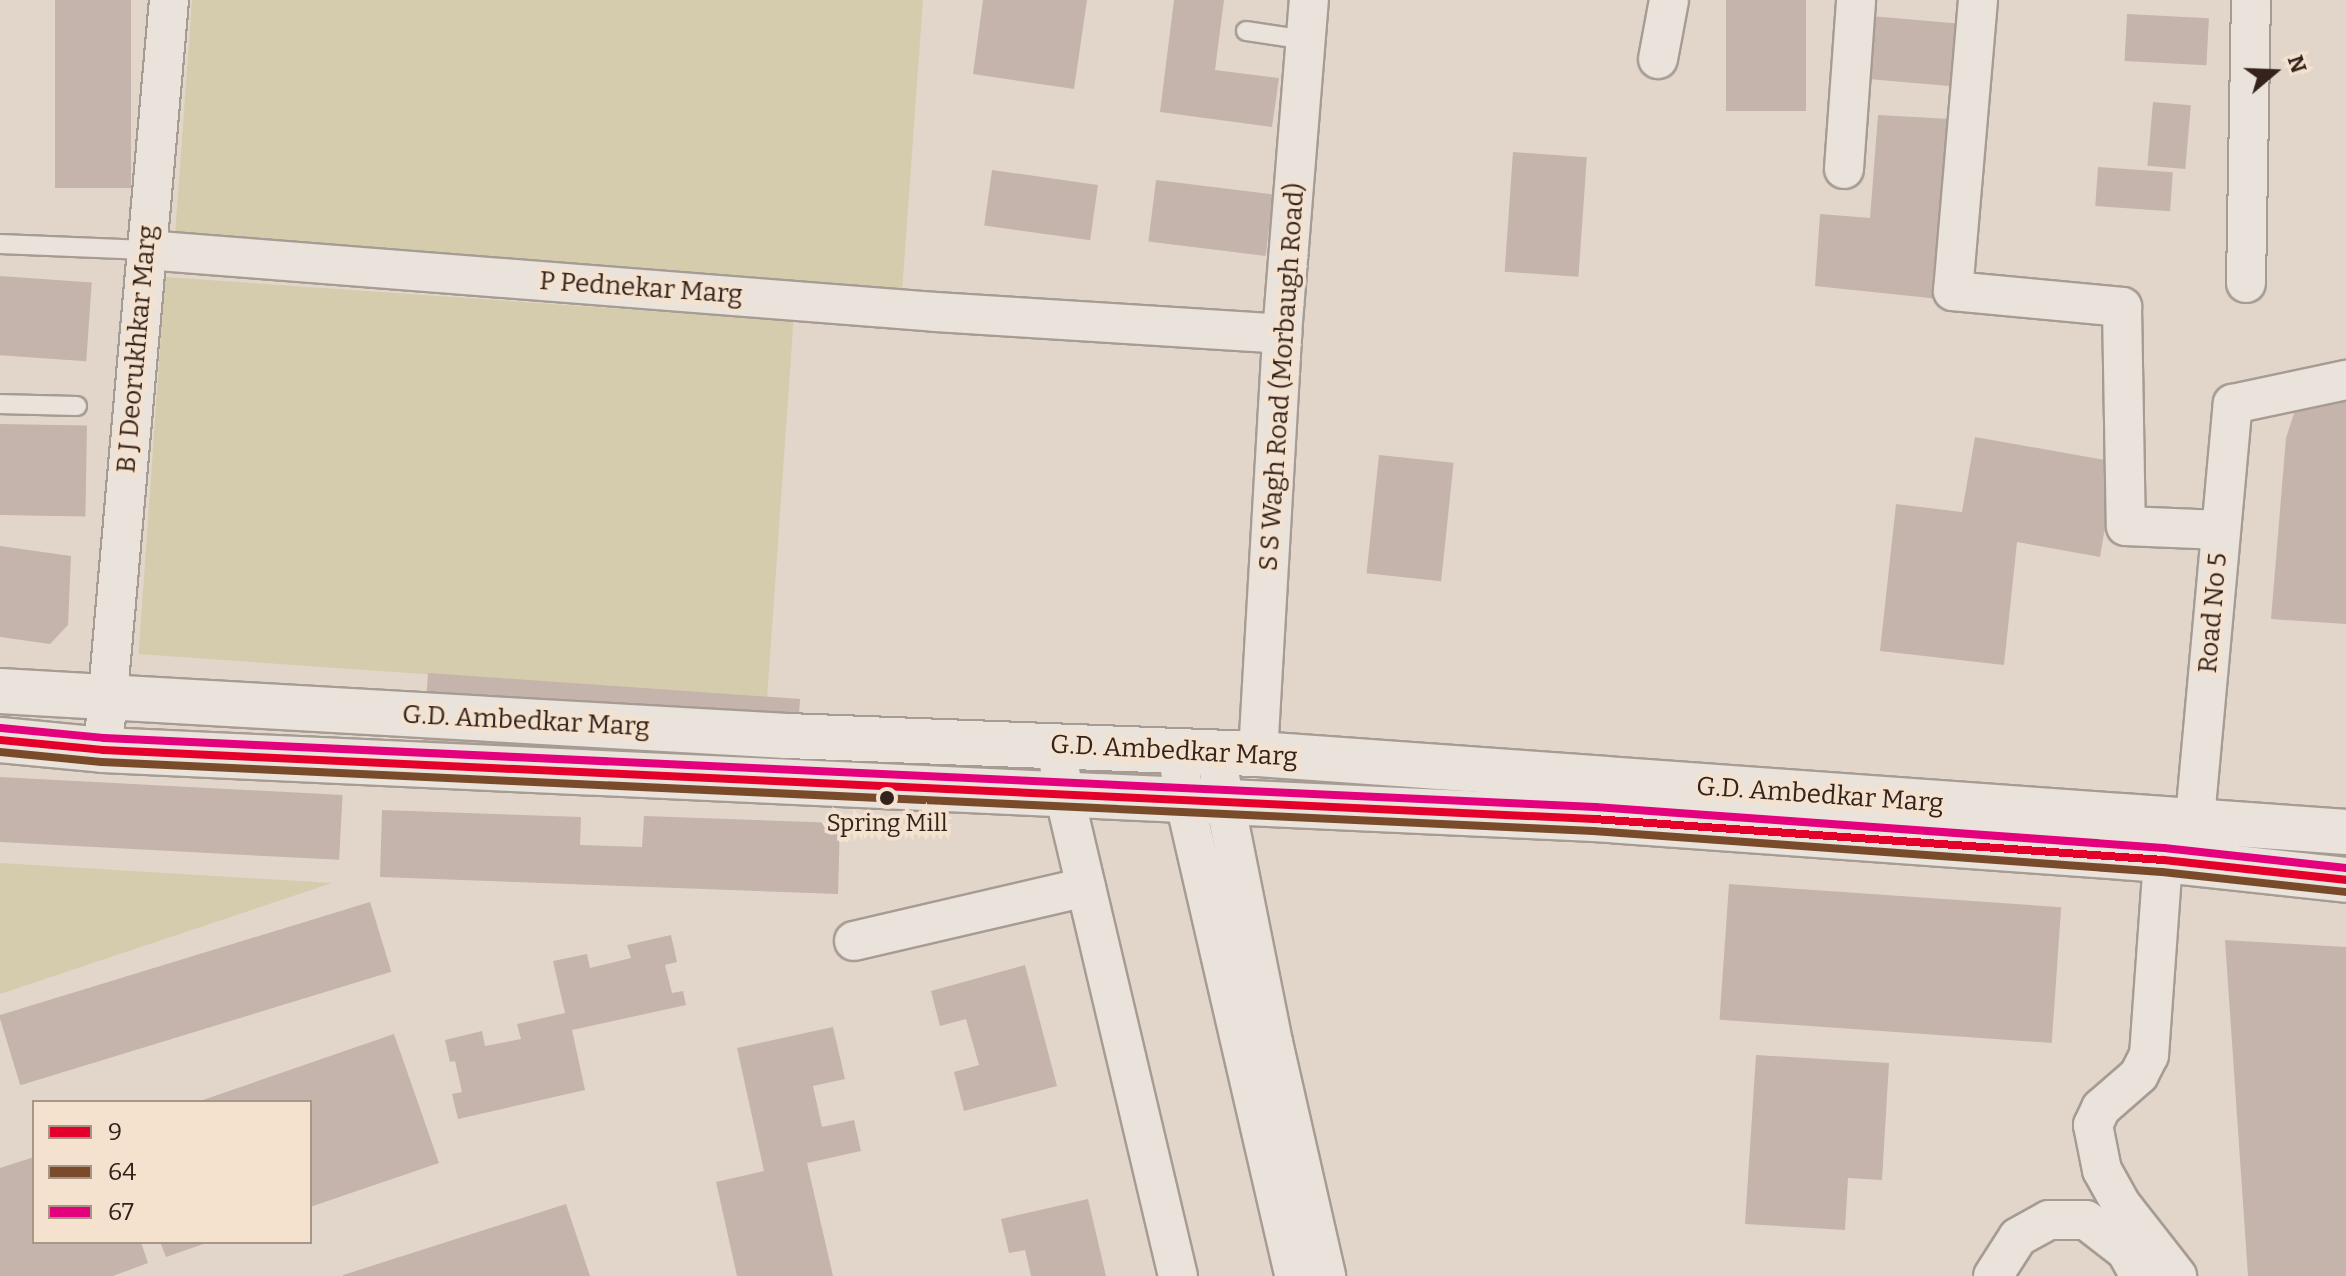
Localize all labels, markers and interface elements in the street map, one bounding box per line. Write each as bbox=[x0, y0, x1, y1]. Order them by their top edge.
north arrow bbox=[2234, 32, 2314, 112]
text: N bbox=[2282, 52, 2313, 76]
street label: S S Wagh Road (Morbaugh Road) bbox=[1253, 182, 1311, 572]
street label: B J Deorukhkar Marg bbox=[111, 224, 163, 474]
street label: P Pednekar Marg bbox=[538, 265, 744, 311]
street label: Road No 5 bbox=[2192, 552, 2234, 674]
street label: G.D. Ambedkar Marg bbox=[401, 699, 651, 743]
street label: G.D. Ambedkar Marg bbox=[1049, 729, 1299, 773]
street label: G.D. Ambedkar Marg bbox=[1695, 771, 1945, 819]
marker: Spring Mill bbox=[879, 790, 895, 806]
place label: Spring Mill bbox=[826, 810, 948, 838]
legend bbox=[32, 1100, 312, 1244]
text: 9 bbox=[108, 1118, 122, 1146]
text: 64 bbox=[108, 1158, 136, 1186]
text: 67 bbox=[108, 1198, 134, 1226]

